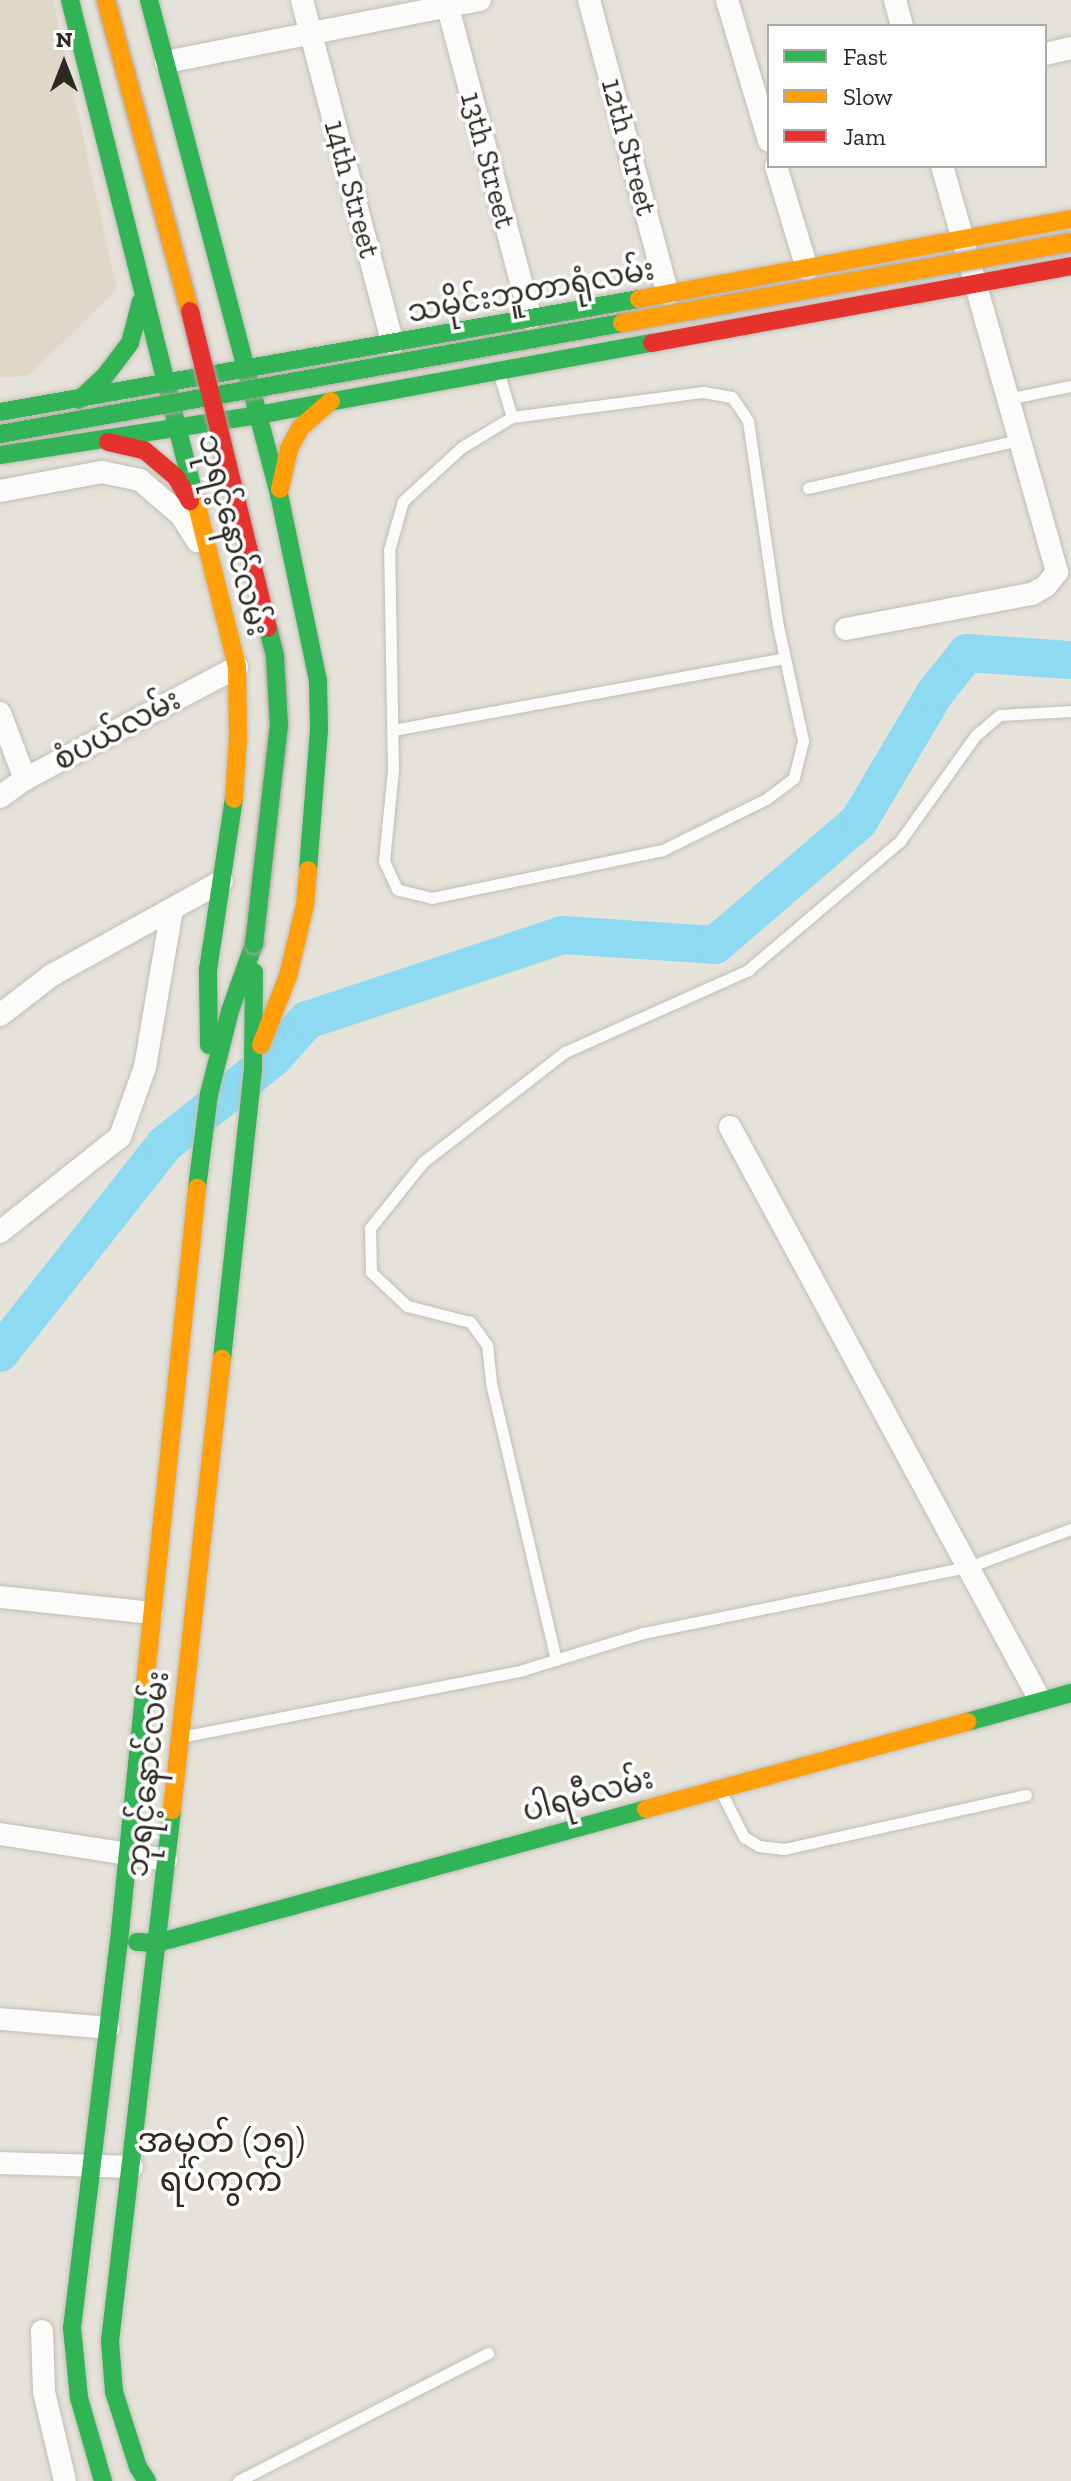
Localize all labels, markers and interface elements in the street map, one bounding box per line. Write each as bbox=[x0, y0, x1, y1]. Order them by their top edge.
north arrow bbox=[24, 24, 104, 104]
legend bbox=[767, 24, 1047, 168]
text: N bbox=[56, 26, 72, 53]
text: Fast bbox=[843, 42, 887, 71]
street label: 12th Street bbox=[593, 74, 665, 220]
text: Slow bbox=[843, 82, 893, 111]
street label: 13th Street bbox=[452, 88, 524, 232]
street label: 14th Street bbox=[316, 116, 388, 262]
text: Jam bbox=[843, 122, 886, 151]
street label: သမိုင်းဘူတာရုံလမ်း bbox=[405, 252, 657, 330]
street label: ဘုရင့်နောင်လမ်း bbox=[190, 430, 276, 640]
street label: စံပယ်လမ်း bbox=[47, 682, 187, 778]
street label: ဘုရင့်နောင်လမ်း bbox=[119, 1669, 177, 1879]
street label: ပါရမီလမ်း bbox=[519, 1760, 657, 1830]
district label: အမှတ် (၁၅) ရပ်ကွက် bbox=[137, 2120, 305, 2200]

